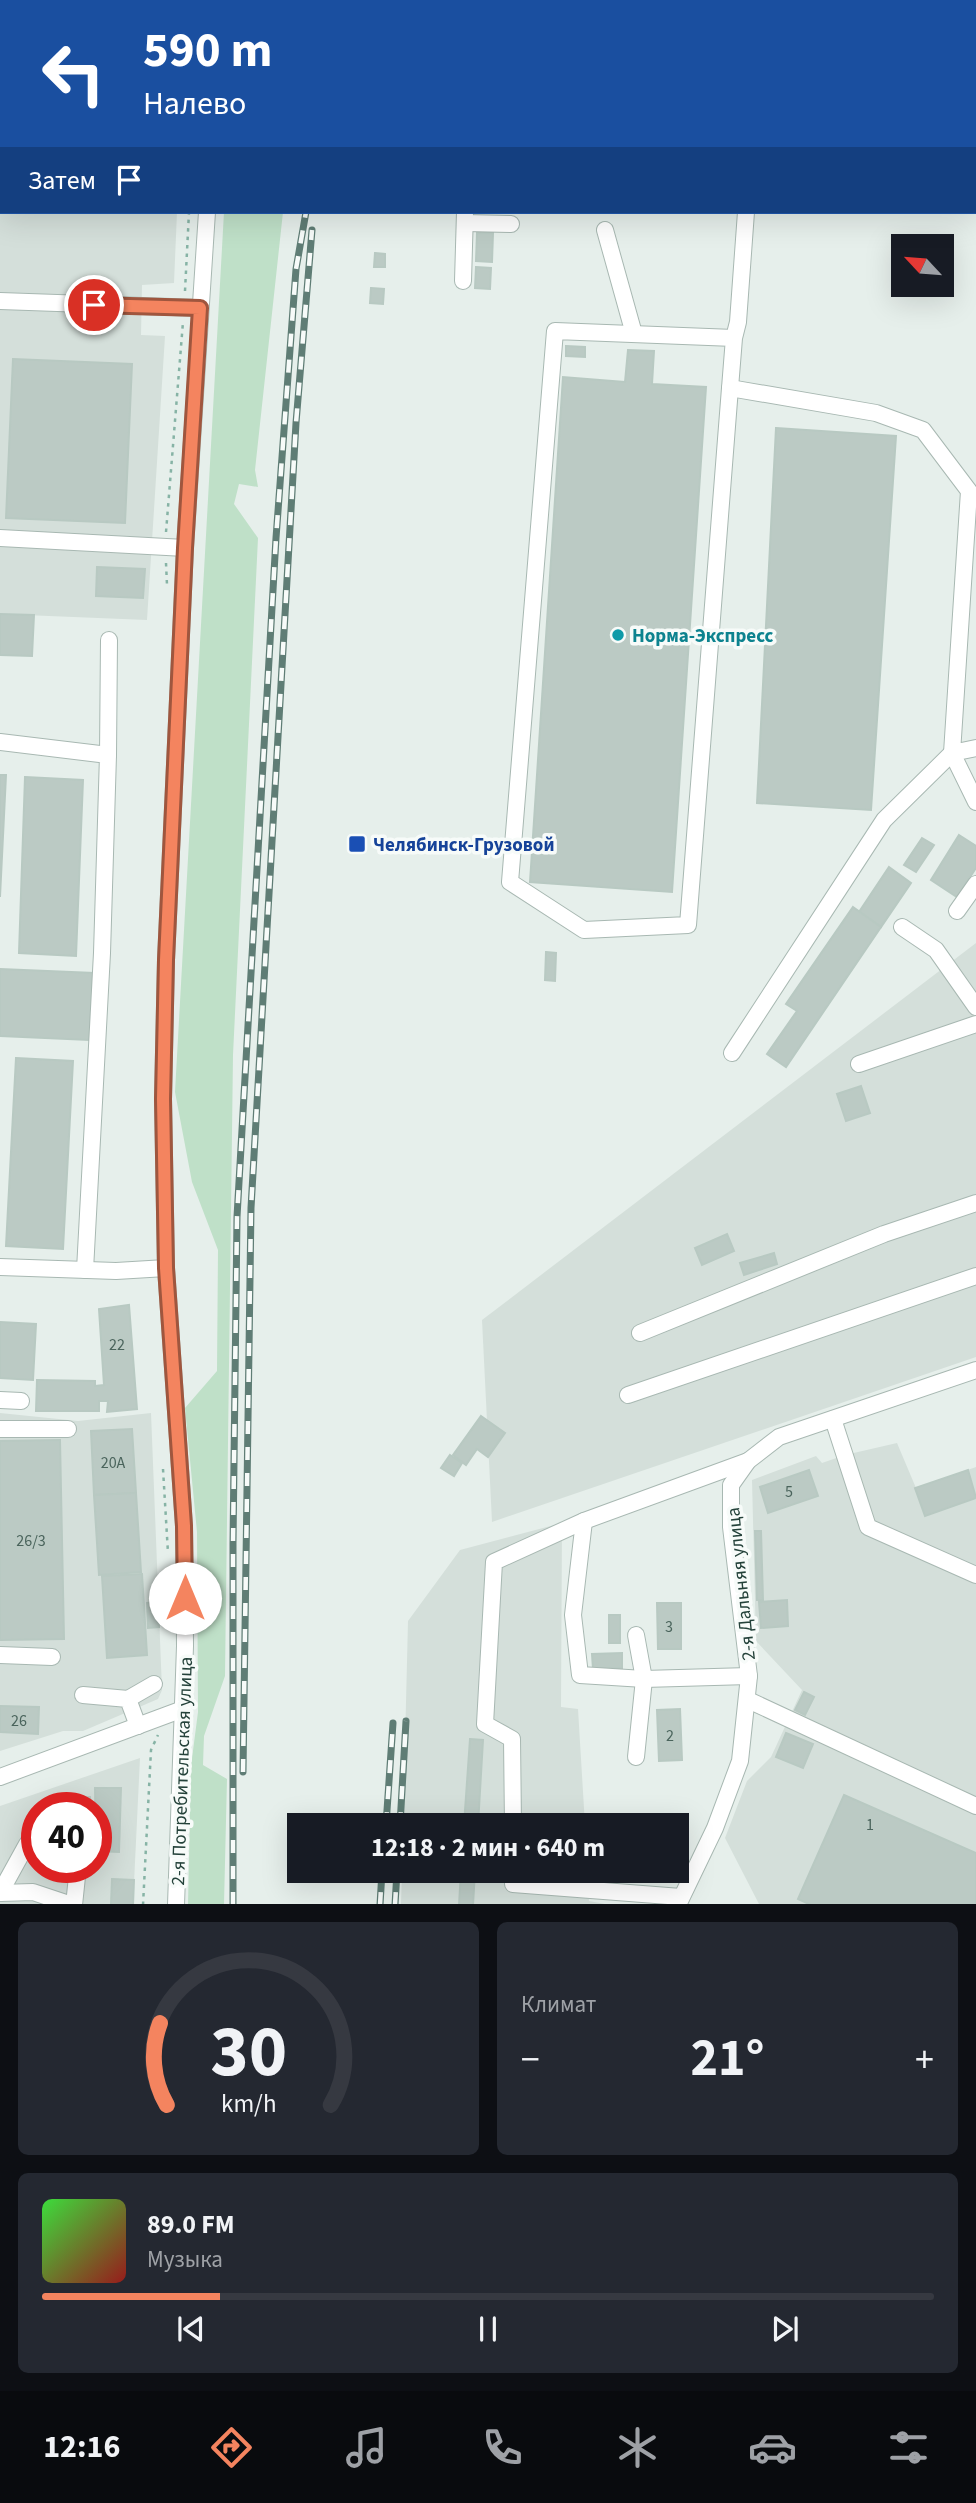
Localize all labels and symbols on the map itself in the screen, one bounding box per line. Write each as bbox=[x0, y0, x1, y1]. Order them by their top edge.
north arrow bbox=[891, 234, 954, 298]
pin bbox=[64, 275, 124, 335]
place label: Норма-Экспресс bbox=[632, 623, 774, 650]
marker: Норма-Экспресс bbox=[610, 627, 626, 643]
place label: Челябинск-Грузовой bbox=[373, 832, 554, 859]
marker: Челябинск-Грузовой bbox=[347, 834, 367, 854]
house number: 22 bbox=[109, 1334, 125, 1356]
house number: 20А bbox=[101, 1452, 126, 1474]
house number: 5 bbox=[785, 1481, 793, 1503]
street label: 2-я Дальняя улица bbox=[720, 1506, 763, 1662]
house number: 26/3 bbox=[16, 1530, 46, 1552]
position arrow bbox=[148, 1561, 222, 1635]
house number: 3 bbox=[665, 1616, 673, 1638]
street label: 2-я Потребительская улица bbox=[165, 1656, 200, 1886]
house number: 26 bbox=[11, 1710, 27, 1732]
house number: 2 bbox=[666, 1725, 674, 1747]
speed limit sign: 40 bbox=[21, 1792, 112, 1883]
house number: 1 bbox=[866, 1814, 874, 1836]

